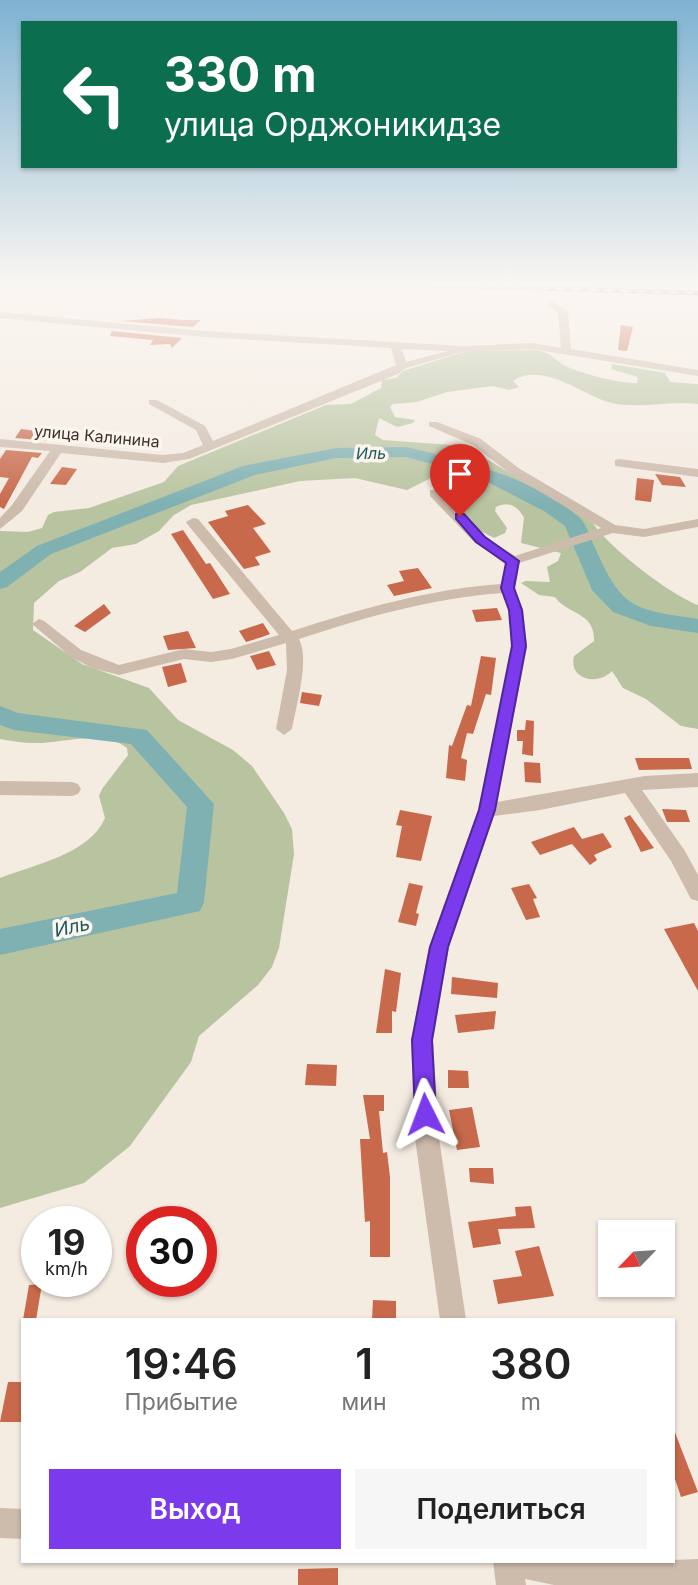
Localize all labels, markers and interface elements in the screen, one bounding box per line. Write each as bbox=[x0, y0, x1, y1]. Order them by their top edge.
text: 330 m bbox=[164, 45, 317, 104]
icon: left bbox=[49, 49, 140, 140]
text: улица Орджоникидзе bbox=[164, 105, 501, 144]
street label: улица Калинина bbox=[34, 421, 160, 451]
water label: Иль bbox=[356, 443, 386, 463]
pin bbox=[430, 444, 490, 516]
icon: arrive bbox=[441, 455, 479, 493]
water label: Иль bbox=[52, 912, 92, 942]
position arrow bbox=[388, 1077, 462, 1151]
speed limit sign: 30 bbox=[126, 1206, 217, 1297]
north arrow bbox=[598, 1220, 676, 1297]
map controls bbox=[598, 1220, 675, 1297]
text: 19 bbox=[48, 1221, 85, 1263]
text: km/h bbox=[45, 1258, 88, 1279]
text: 19:46 bbox=[125, 1338, 238, 1389]
text: 1 bbox=[355, 1338, 373, 1389]
text: 380 bbox=[490, 1338, 571, 1389]
text: Прибытие bbox=[125, 1388, 238, 1416]
text: мин bbox=[342, 1388, 387, 1416]
text: m bbox=[521, 1388, 541, 1416]
button: Выход bbox=[49, 1469, 341, 1549]
button: Поделиться bbox=[355, 1469, 647, 1549]

